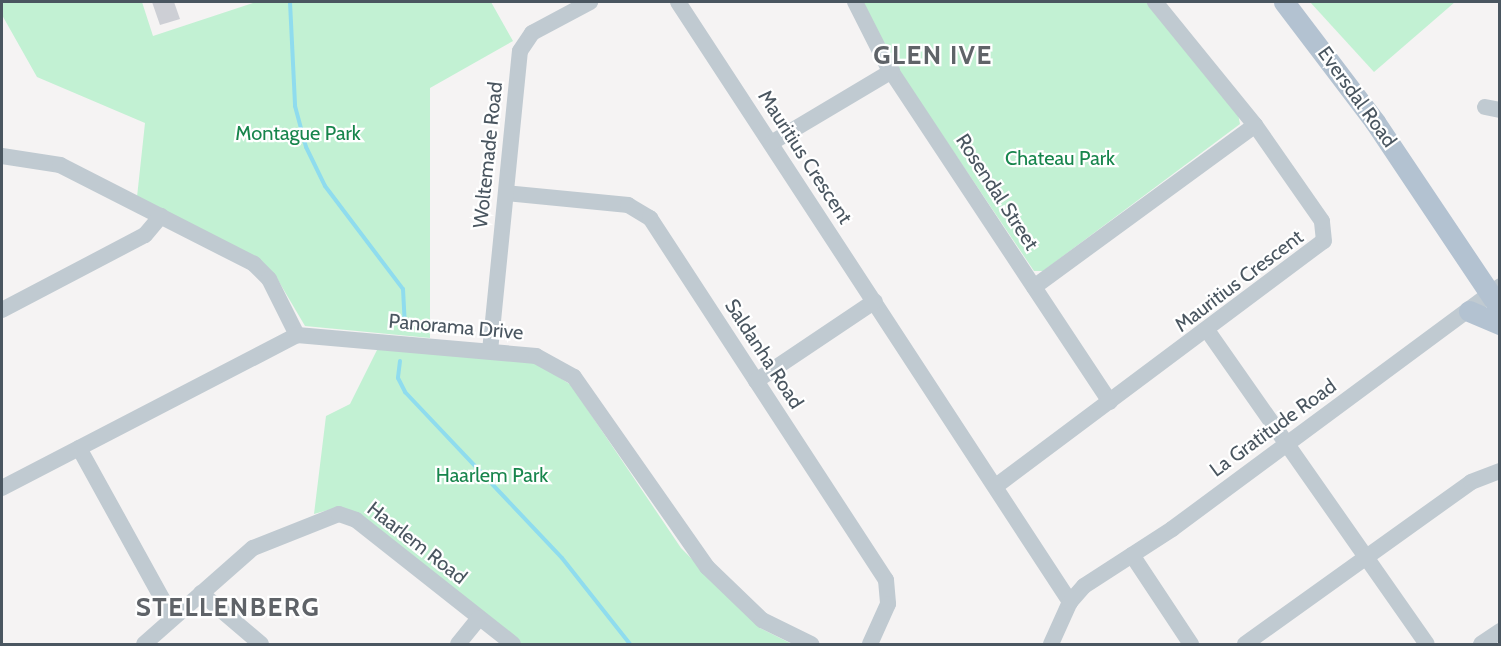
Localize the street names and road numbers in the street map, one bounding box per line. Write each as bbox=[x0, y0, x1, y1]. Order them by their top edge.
street label: Eversdal Road bbox=[1312, 42, 1402, 152]
street label: Woltemade Road bbox=[468, 81, 508, 229]
street label: Mauritius Crescent bbox=[753, 86, 857, 228]
street label: Rosendal Street bbox=[951, 129, 1043, 255]
street label: Mauritius Crescent bbox=[1170, 225, 1308, 337]
street label: Saldanha Road bbox=[720, 295, 808, 413]
street label: Panorama Drive bbox=[388, 309, 524, 345]
street label: La Gratitude Road bbox=[1205, 374, 1341, 482]
street label: Haarlem Road bbox=[362, 497, 472, 589]

